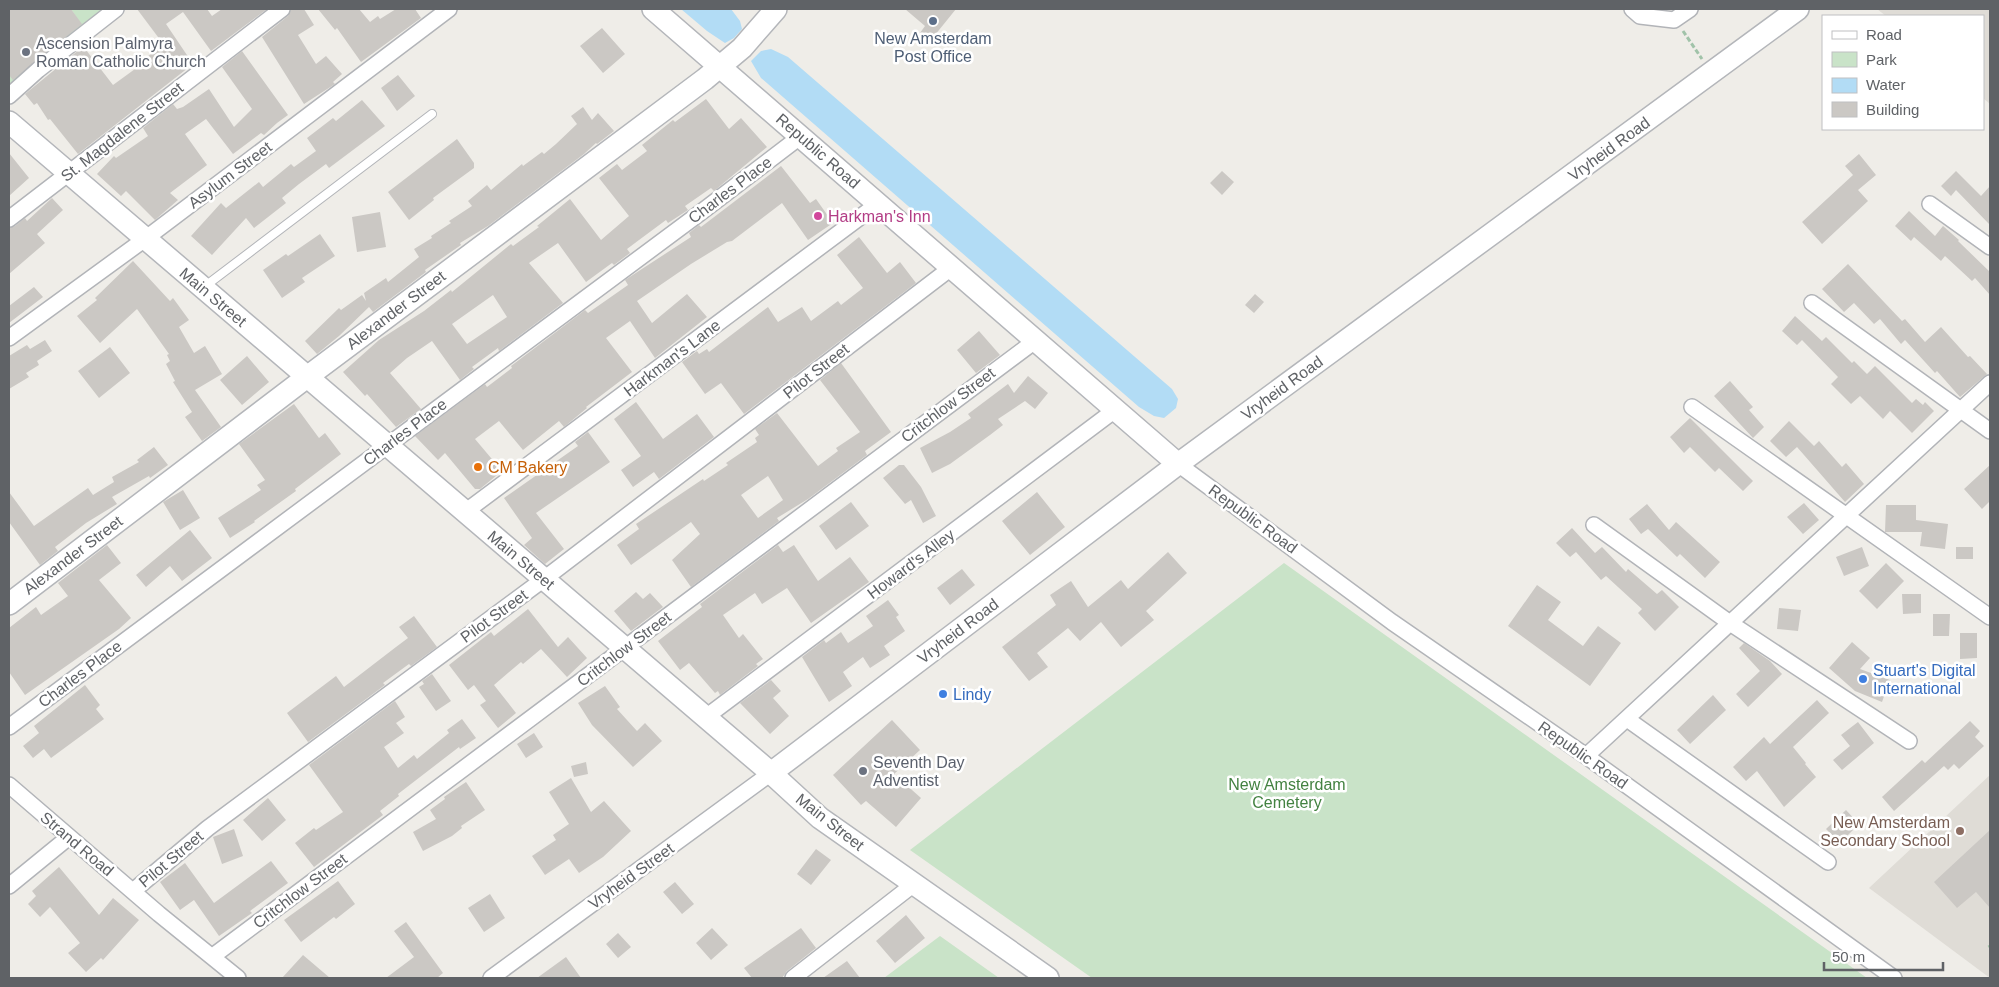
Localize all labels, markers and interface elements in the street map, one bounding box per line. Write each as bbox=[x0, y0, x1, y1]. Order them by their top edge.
marker: New Amsterdam Post Office bbox=[927, 15, 939, 27]
legend bbox=[1822, 15, 1984, 130]
text: Road bbox=[1866, 26, 1902, 43]
place label: New Amsterdam Post Office bbox=[874, 30, 992, 65]
place label: Ascension Palmyra Roman Catholic Church bbox=[36, 35, 206, 70]
marker: Ascension Palmyra Roman Catholic Church bbox=[20, 46, 32, 58]
text: Park bbox=[1866, 51, 1897, 68]
text: Water bbox=[1866, 76, 1905, 93]
street label: St. Magdalene Street bbox=[58, 79, 187, 185]
text: Building bbox=[1866, 101, 1919, 118]
street label: Republic Road bbox=[773, 110, 863, 192]
street label: Vryheid Road bbox=[1565, 114, 1653, 184]
street label: Asylum Street bbox=[185, 138, 275, 212]
street label: Charles Place bbox=[685, 153, 775, 227]
place label: Harkman's Inn bbox=[828, 208, 931, 225]
marker: Harkman's Inn bbox=[812, 210, 824, 222]
street label: Main Street bbox=[176, 264, 250, 330]
street label: Alexander Street bbox=[343, 267, 449, 353]
street label: Harkman's Lane bbox=[621, 316, 724, 400]
street label: Pilot Street bbox=[780, 340, 853, 402]
street label: Vryheid Road bbox=[1238, 353, 1326, 423]
street label: Critchlow Street bbox=[898, 364, 999, 446]
street label: Charles Place bbox=[360, 395, 450, 469]
place label: CM Bakery bbox=[488, 459, 567, 476]
marker: CM Bakery bbox=[472, 461, 484, 473]
street label: Republic Road bbox=[1206, 481, 1300, 557]
street label: Alexander Street bbox=[20, 512, 126, 598]
street label: Howard's Alley bbox=[864, 526, 958, 602]
street label: Main Street bbox=[484, 527, 558, 593]
street label: Pilot Street bbox=[457, 586, 531, 646]
street label: Vryheid Road bbox=[914, 595, 1002, 667]
street label: Critchlow Street bbox=[574, 608, 675, 690]
street label: Charles Place bbox=[35, 637, 125, 711]
place label: Stuart's Digital International bbox=[1873, 662, 1976, 697]
marker: Stuart's Digital International bbox=[1857, 673, 1869, 685]
place label: Lindy bbox=[953, 686, 991, 703]
marker: Lindy bbox=[937, 688, 949, 700]
street label: Republic Road bbox=[1535, 718, 1631, 792]
place label: Seventh Day Adventist bbox=[873, 754, 965, 789]
marker: Seventh Day Adventist bbox=[857, 765, 869, 777]
park label: New Amsterdam Cemetery bbox=[1228, 776, 1346, 811]
street label: Main Street bbox=[793, 790, 868, 854]
street label: Strand Road bbox=[37, 809, 117, 879]
place label: New Amsterdam Secondary School bbox=[1820, 814, 1950, 849]
marker: New Amsterdam Secondary School bbox=[1954, 825, 1966, 837]
street label: Pilot Street bbox=[136, 827, 207, 891]
street label: Vryheid Street bbox=[585, 839, 677, 913]
street label: Critchlow Street bbox=[250, 850, 351, 932]
scale bar bbox=[1824, 940, 1943, 972]
text: 50 m bbox=[1832, 948, 1865, 965]

